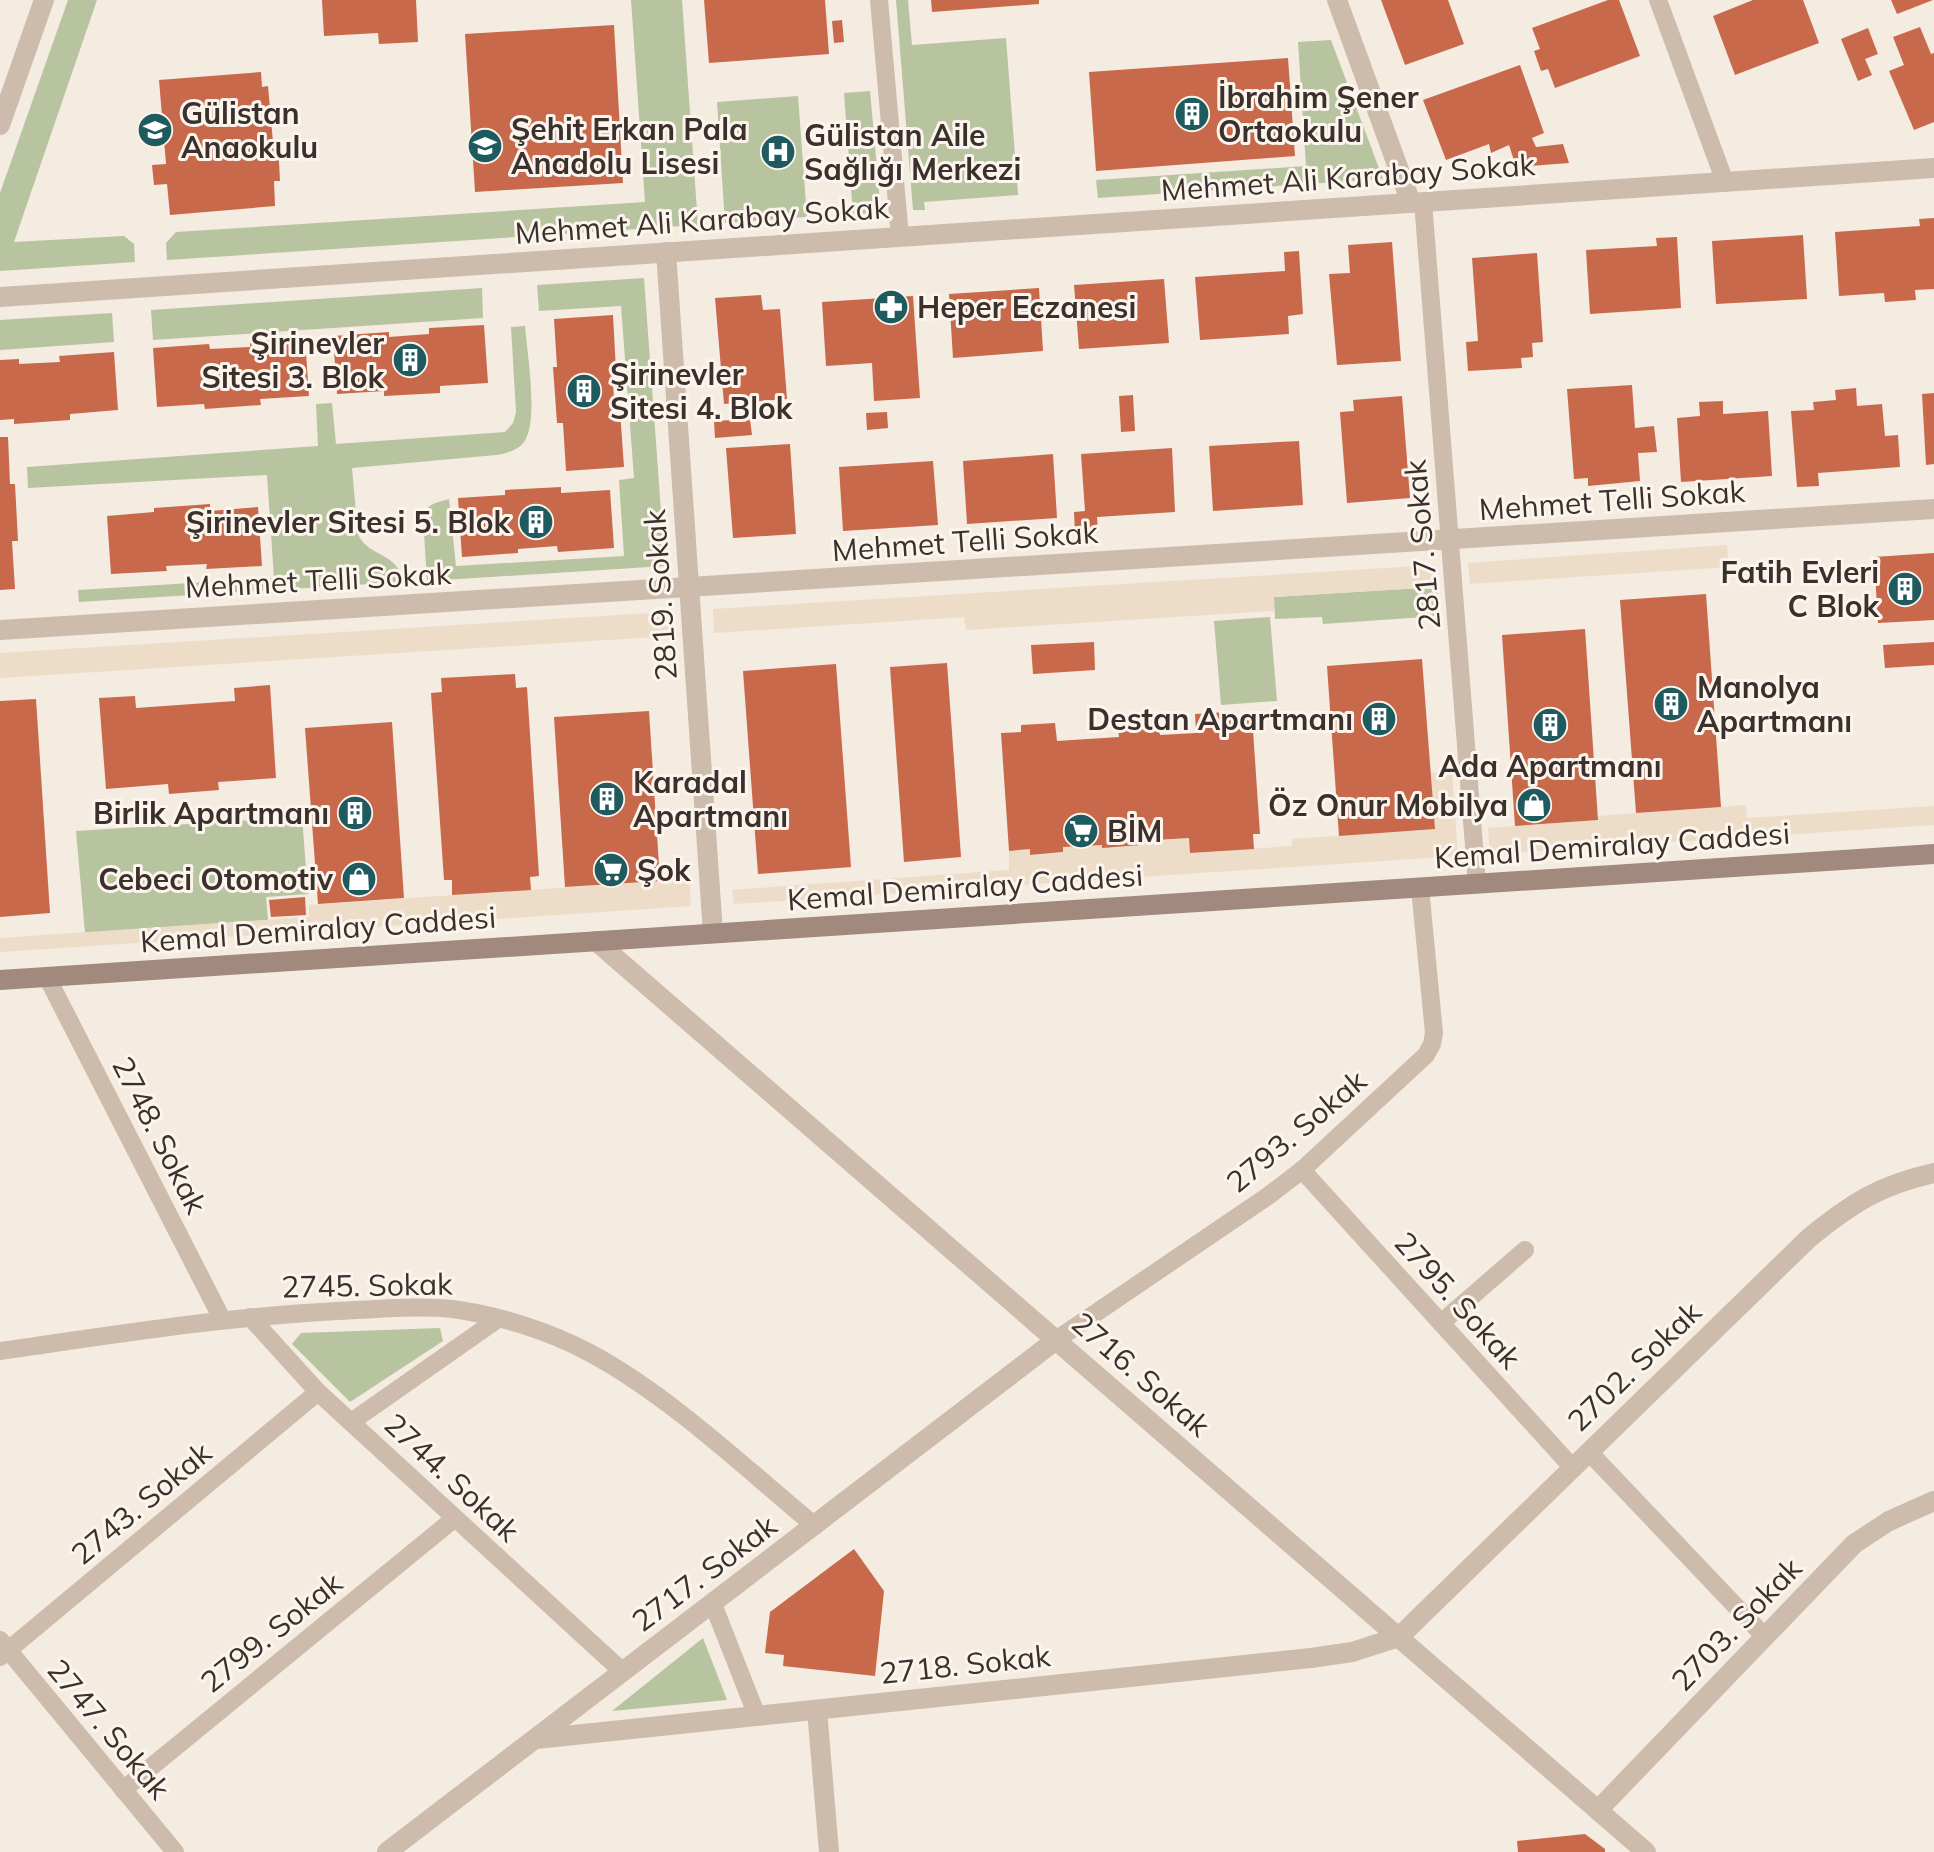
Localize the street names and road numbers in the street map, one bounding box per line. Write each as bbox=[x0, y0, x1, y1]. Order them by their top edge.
street label: Mehmet Ali Karabay Sokak bbox=[1160, 145, 1537, 209]
street label: Mehmet Ali Karabay Sokak bbox=[514, 188, 891, 252]
street label: 2817. Sokak bbox=[1396, 458, 1448, 632]
street label: Mehmet Telli Sokak bbox=[1478, 472, 1747, 528]
street label: 2819. Sokak bbox=[635, 508, 685, 682]
street label: Mehmet Telli Sokak bbox=[831, 513, 1100, 569]
street label: Mehmet Telli Sokak bbox=[184, 554, 453, 606]
street label: Kemal Demiralay Caddesi bbox=[1433, 814, 1791, 876]
street label: Kemal Demiralay Caddesi bbox=[786, 856, 1144, 918]
street label: Kemal Demiralay Caddesi bbox=[139, 898, 497, 960]
street label: 2748. Sokak bbox=[104, 1050, 216, 1220]
street label: 2793. Sokak bbox=[1218, 1061, 1374, 1201]
street label: 2795. Sokak bbox=[1387, 1224, 1530, 1377]
street label: 2745. Sokak bbox=[281, 1264, 453, 1305]
street label: 2702. Sokak bbox=[1559, 1292, 1709, 1439]
street label: 2716. Sokak bbox=[1064, 1303, 1218, 1445]
street label: 2744. Sokak bbox=[376, 1405, 528, 1550]
street label: 2743. Sokak bbox=[63, 1433, 219, 1573]
street label: 2717. Sokak bbox=[624, 1506, 784, 1640]
street label: 2703. Sokak bbox=[1663, 1549, 1810, 1699]
street label: 2799. Sokak bbox=[192, 1563, 350, 1701]
street label: 2718. Sokak bbox=[878, 1636, 1053, 1692]
street label: 2747. Sokak bbox=[39, 1651, 179, 1807]

